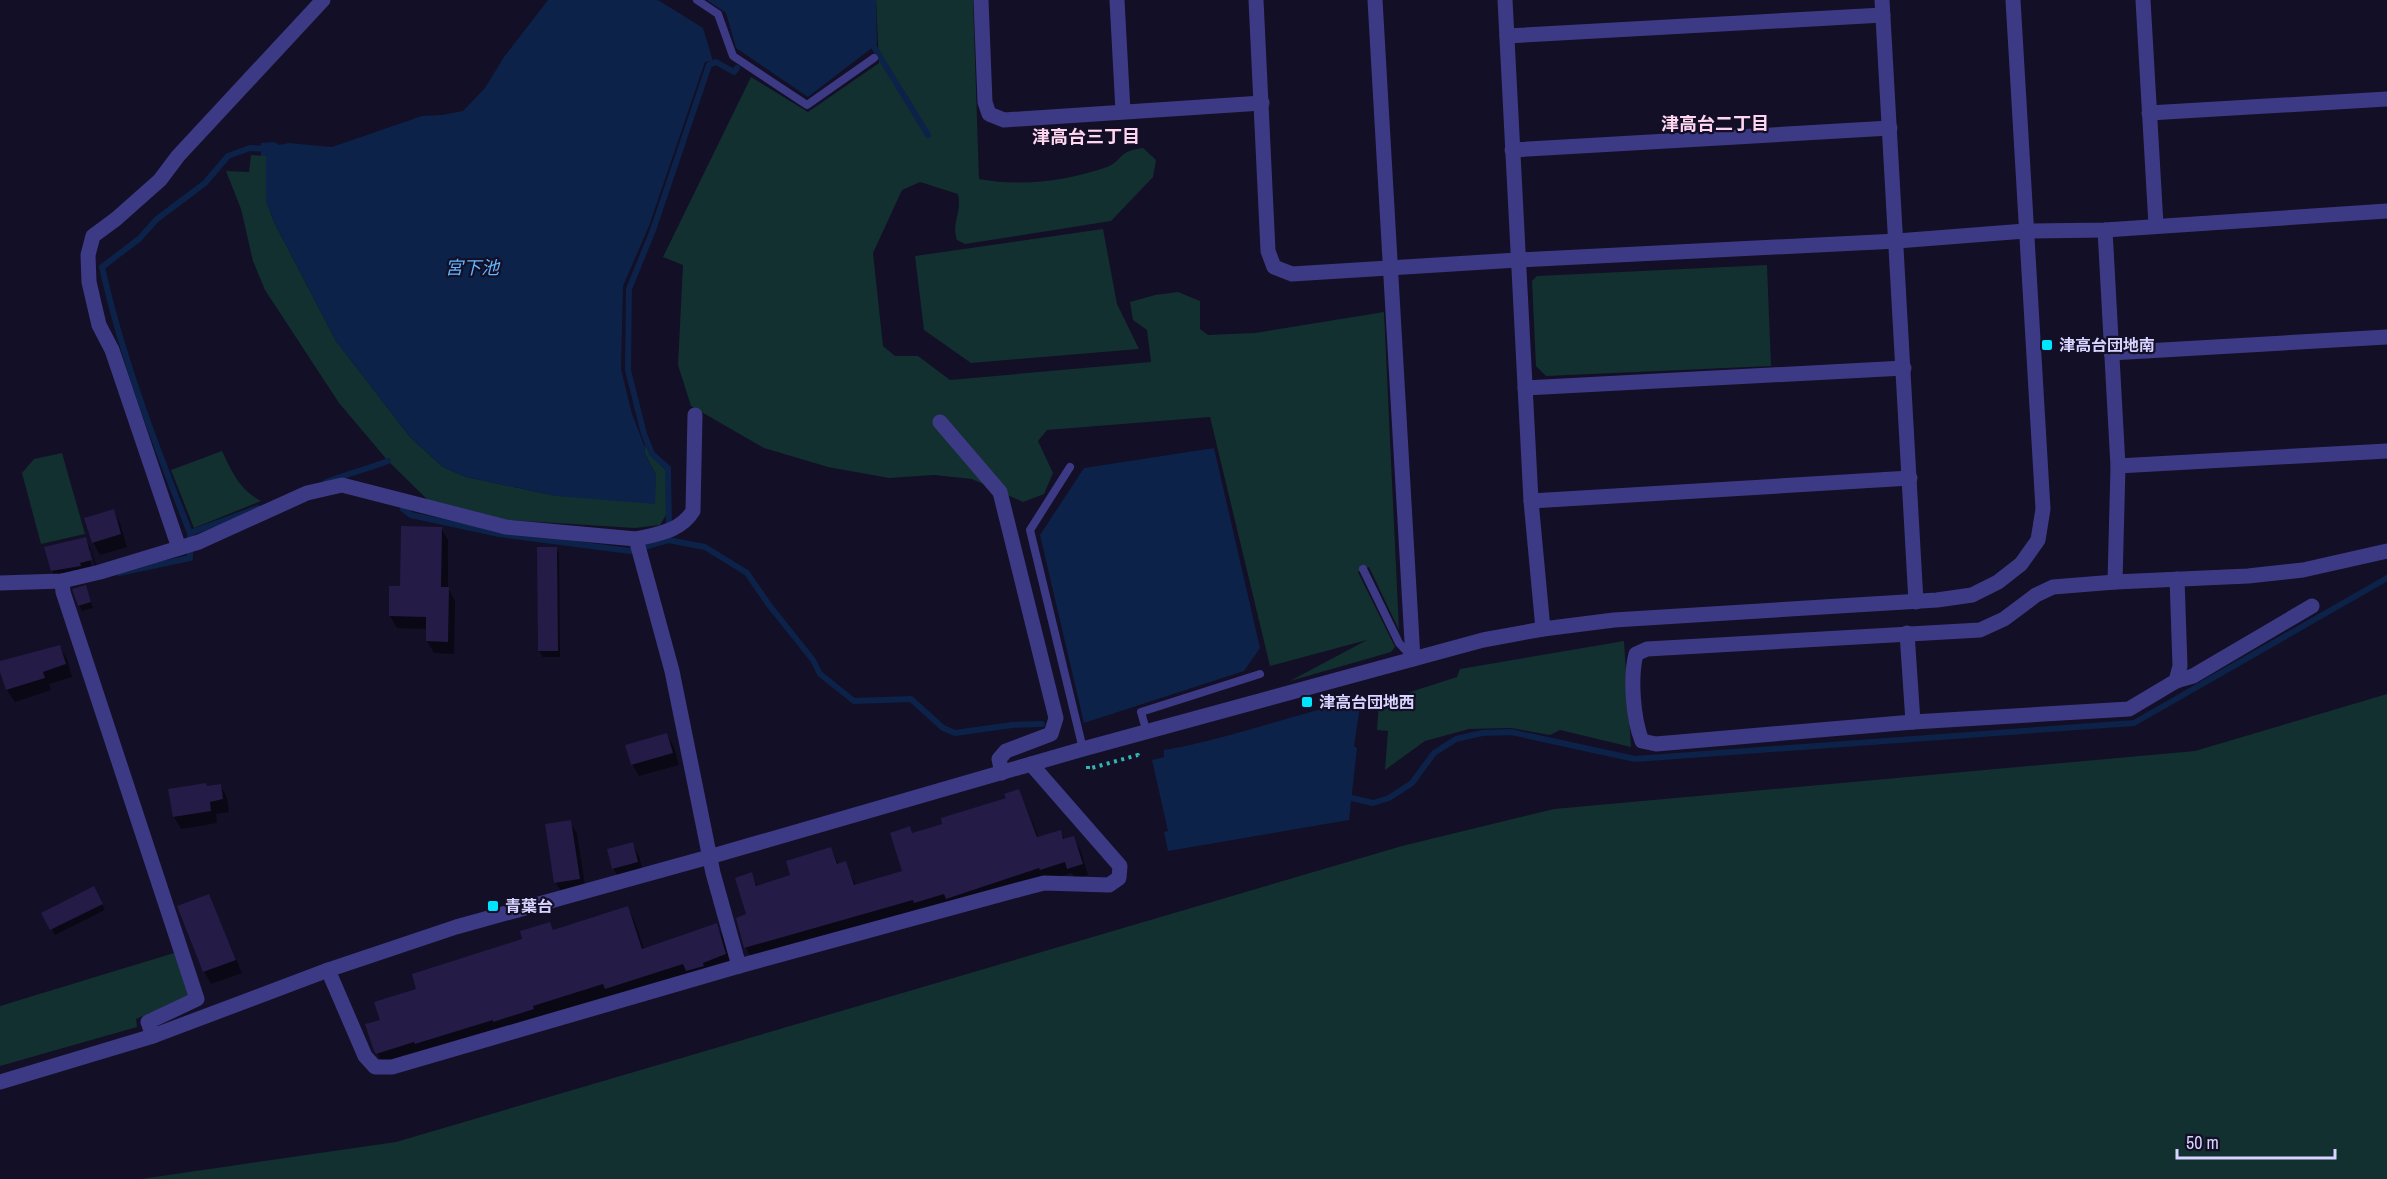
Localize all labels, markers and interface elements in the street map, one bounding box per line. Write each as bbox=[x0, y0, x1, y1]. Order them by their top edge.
district label: 津高台二丁目 bbox=[1661, 111, 1769, 136]
district label: 津高台三丁目 bbox=[1032, 124, 1140, 149]
water label: 宮下池 bbox=[445, 255, 501, 280]
place label: 津高台団地南 bbox=[2059, 334, 2155, 356]
marker: 津高台団地南 bbox=[2040, 338, 2054, 352]
place label: 津高台団地西 bbox=[1319, 691, 1415, 713]
marker: 津高台団地西 bbox=[1300, 695, 1314, 709]
place label: 青葉台 bbox=[505, 895, 553, 917]
marker: 青葉台 bbox=[486, 899, 500, 913]
scale bar bbox=[2177, 1122, 2334, 1160]
text: 50 m bbox=[2186, 1130, 2219, 1155]

